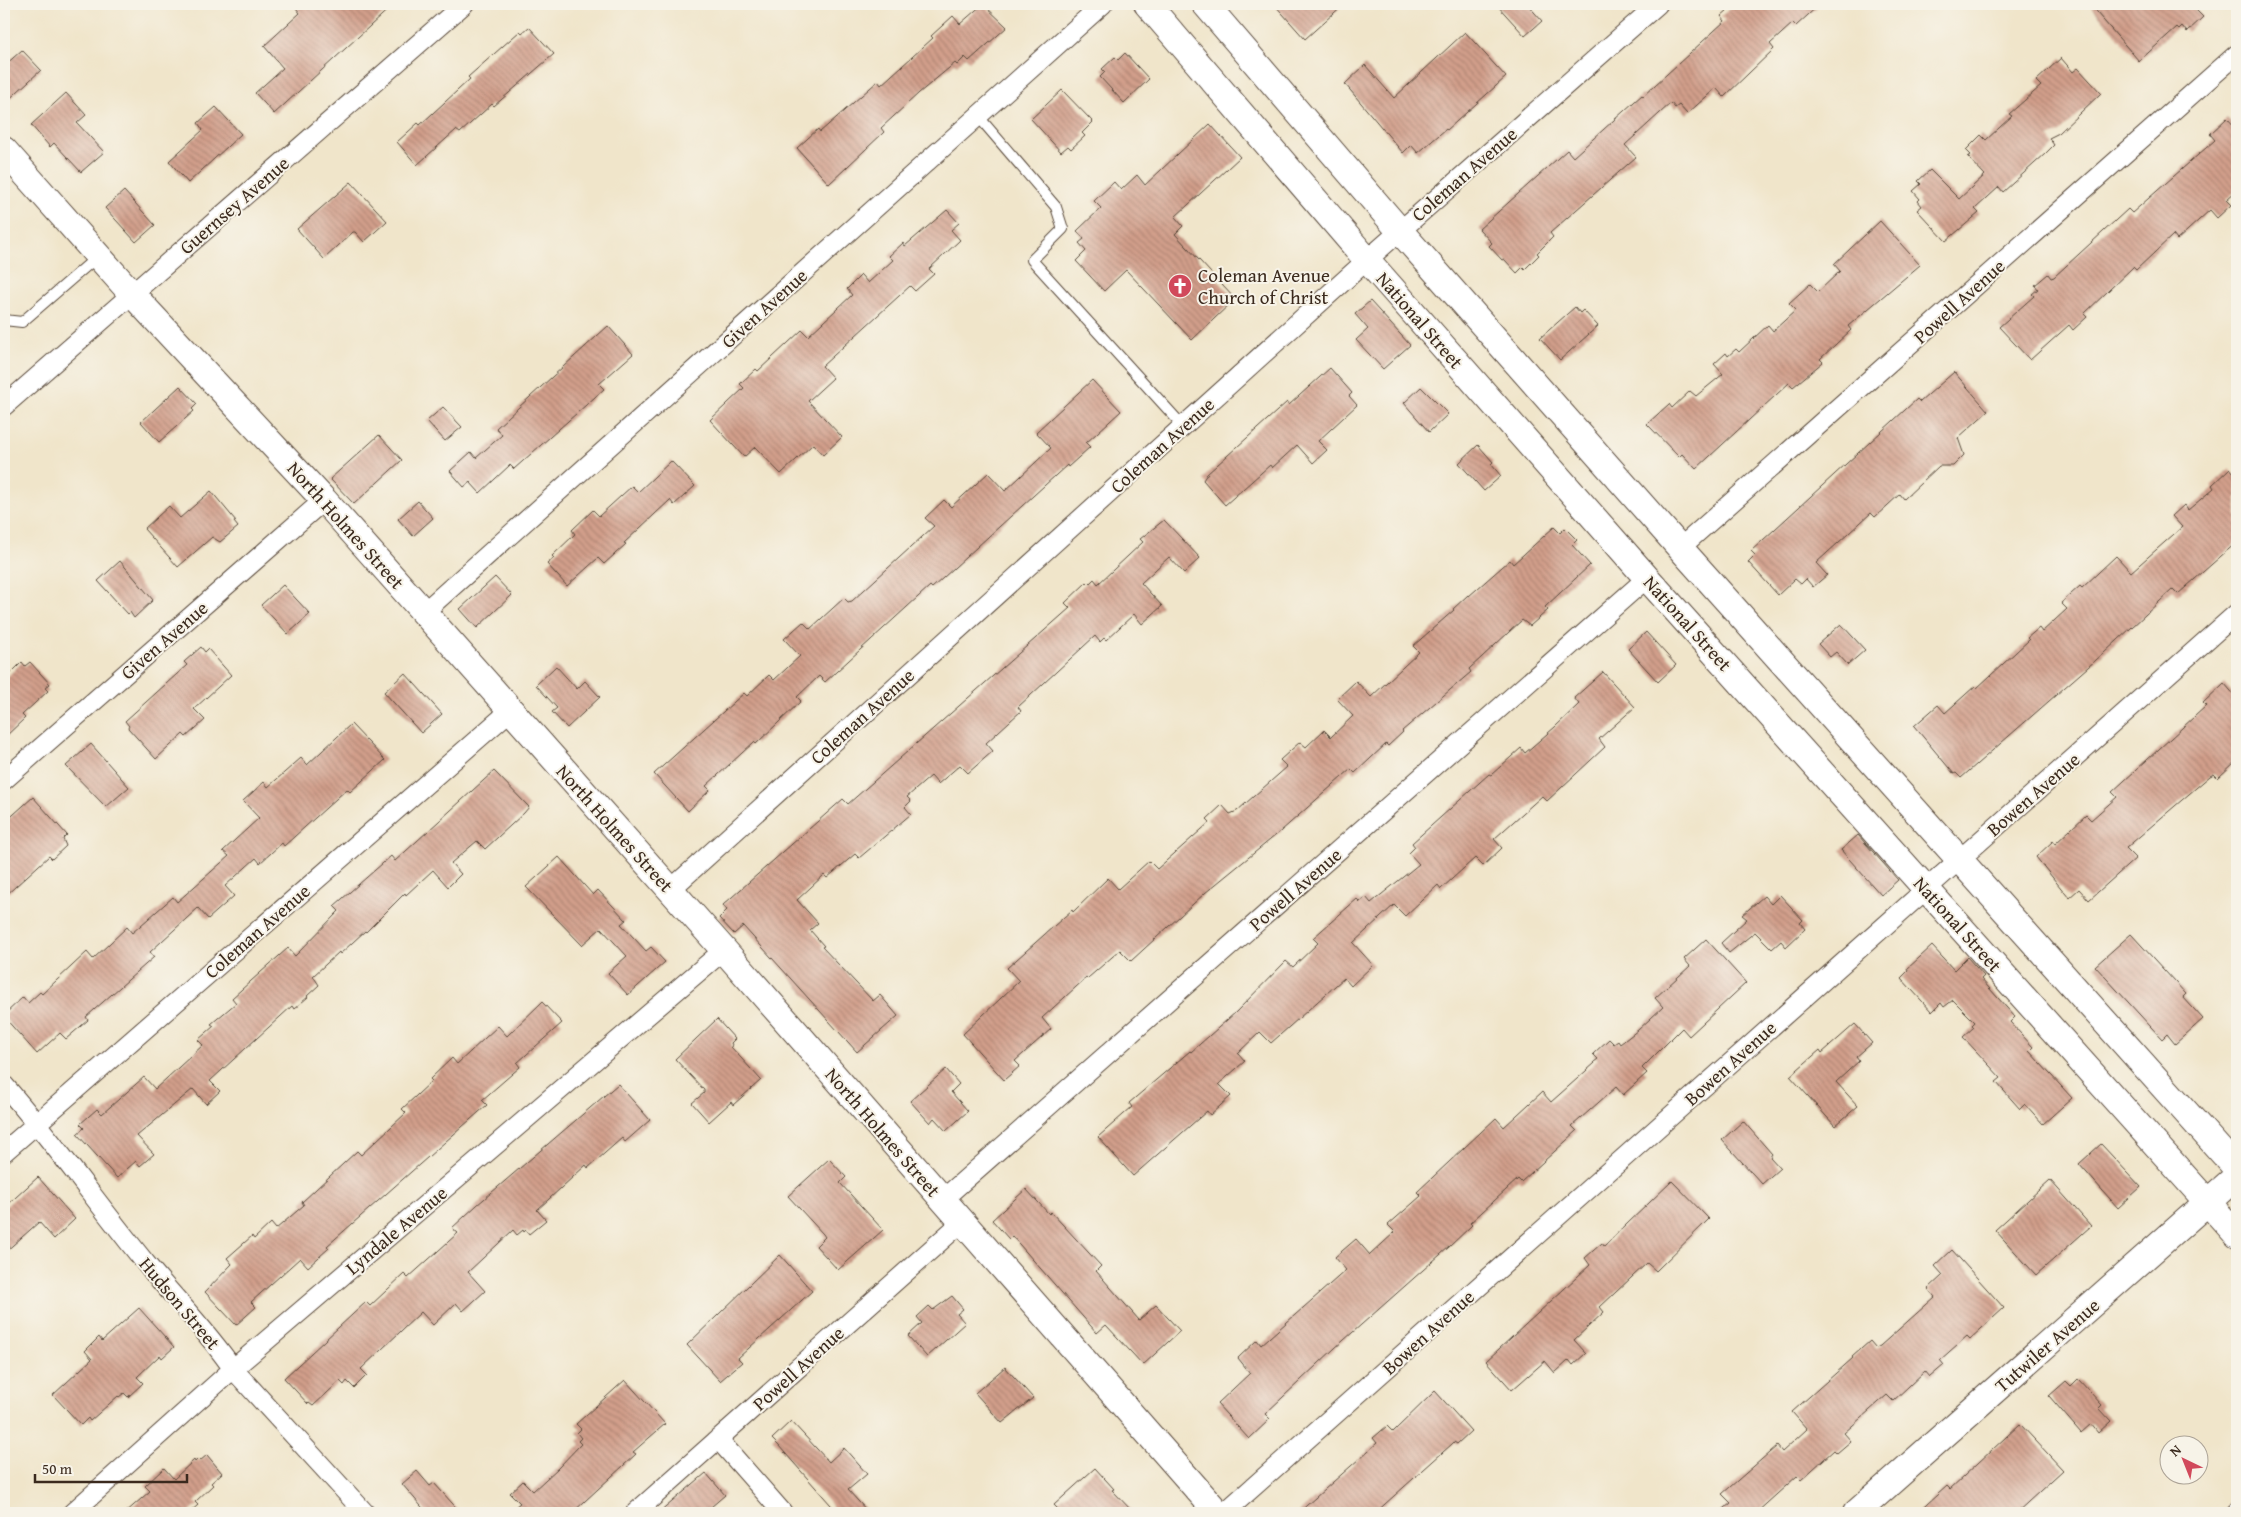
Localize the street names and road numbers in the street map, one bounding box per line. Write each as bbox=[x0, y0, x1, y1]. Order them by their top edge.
street label: Coleman Avenue bbox=[1405, 120, 1523, 228]
street label: Guernsey Avenue bbox=[173, 149, 295, 261]
street label: Powell Avenue bbox=[1907, 252, 2011, 350]
street label: Given Avenue bbox=[715, 262, 813, 354]
street label: National Street bbox=[1370, 265, 1470, 375]
street label: Coleman Avenue bbox=[1104, 390, 1220, 500]
street label: North Holmes Street bbox=[281, 455, 411, 595]
street label: National Street bbox=[1637, 569, 1739, 677]
street label: Given Avenue bbox=[114, 594, 214, 686]
street label: Coleman Avenue bbox=[804, 661, 920, 771]
street label: Bowen Avenue bbox=[1980, 746, 2086, 842]
street label: North Holmes Street bbox=[550, 758, 680, 898]
street label: Powell Avenue bbox=[1242, 841, 1348, 937]
street label: National Street bbox=[1907, 870, 2009, 978]
street label: Coleman Avenue bbox=[198, 877, 316, 985]
street label: Bowen Avenue bbox=[1678, 1014, 1782, 1112]
street label: North Holmes Street bbox=[819, 1061, 947, 1203]
street label: Lyndale Avenue bbox=[339, 1179, 453, 1281]
street label: Hudson Street bbox=[133, 1251, 227, 1356]
street label: Bowen Avenue bbox=[1376, 1283, 1480, 1381]
street label: Tutwiler Avenue bbox=[1988, 1291, 2106, 1399]
street label: Powell Avenue bbox=[746, 1319, 850, 1417]

